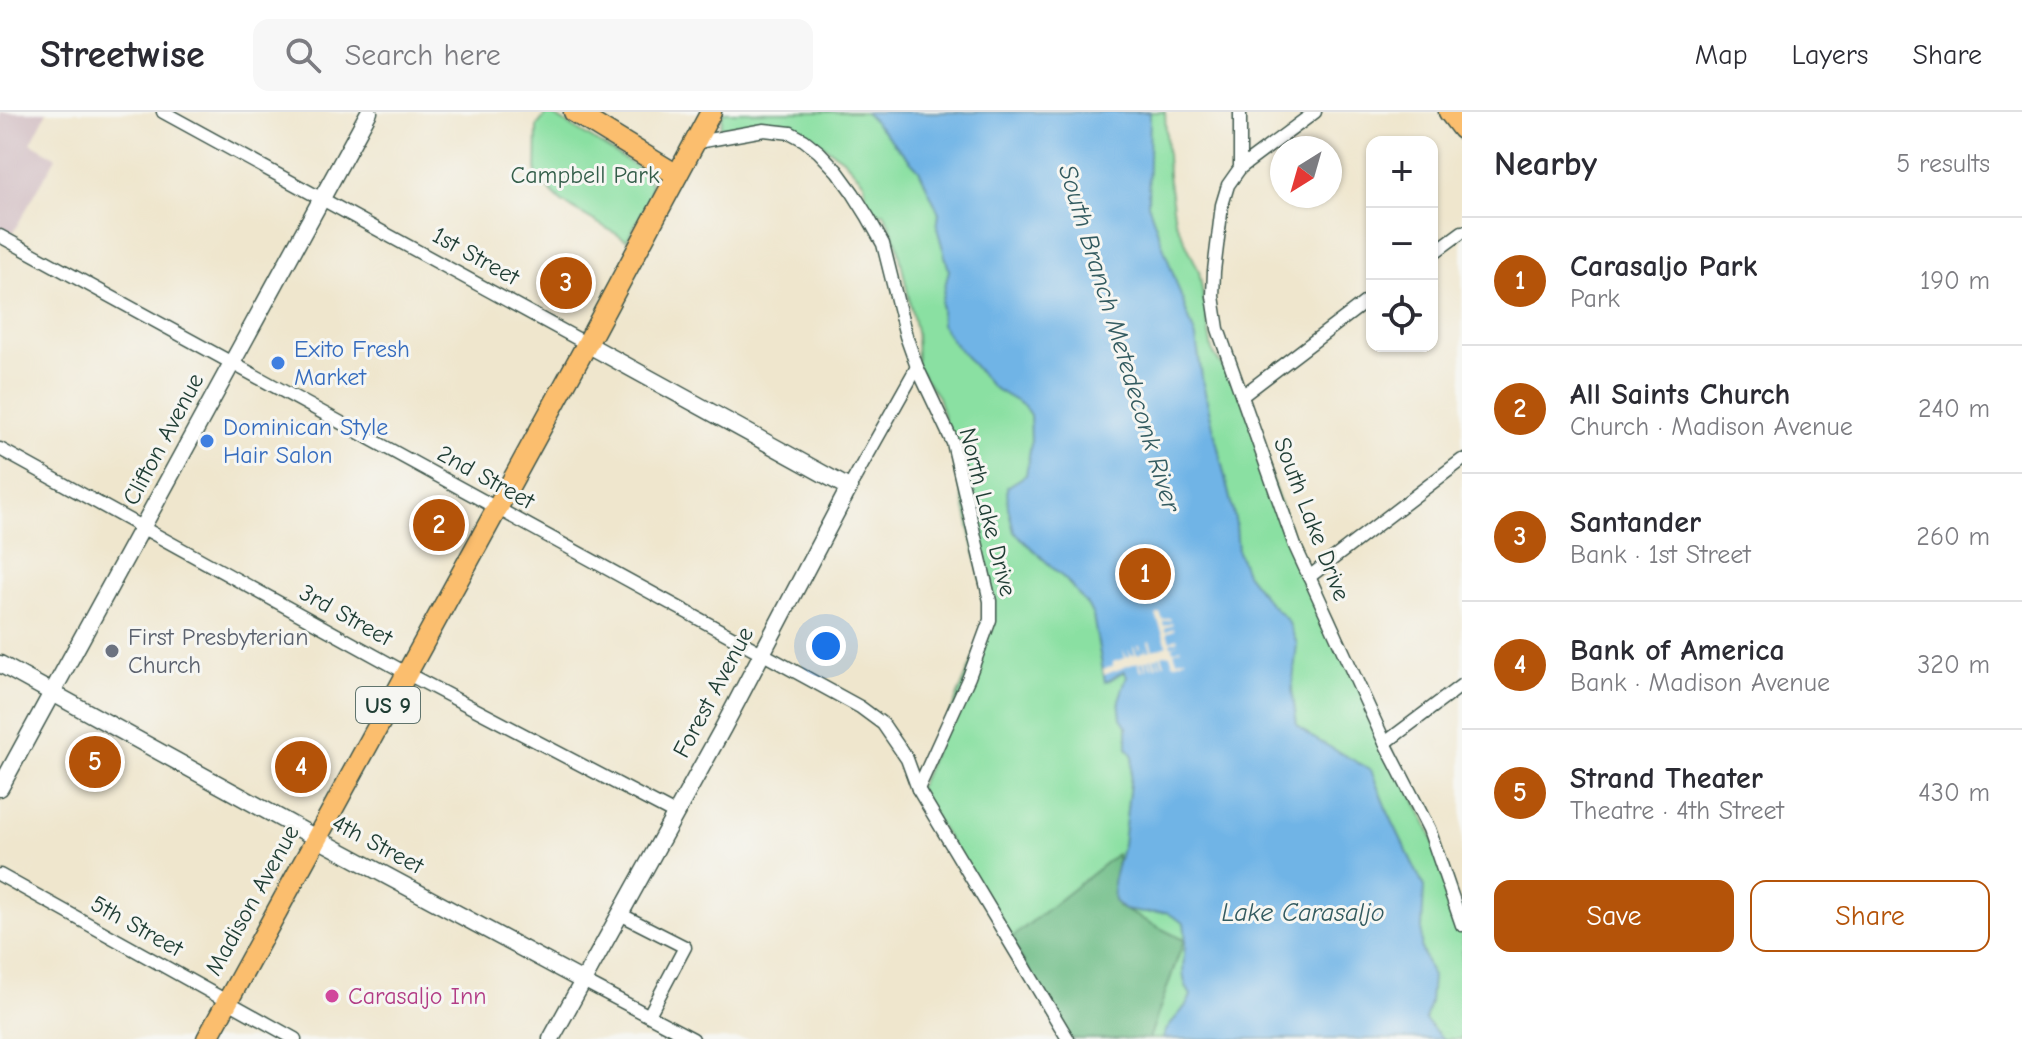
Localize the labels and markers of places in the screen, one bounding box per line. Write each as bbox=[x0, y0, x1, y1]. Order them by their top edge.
pin: 3 bbox=[540, 253, 592, 313]
place label: Exito Fresh Market bbox=[294, 335, 410, 391]
marker: Exito Fresh Market bbox=[269, 354, 287, 372]
place label: Dominican Style Hair Salon bbox=[223, 413, 388, 469]
marker: Dominican Style Hair Salon bbox=[198, 432, 216, 450]
pin: 2 bbox=[413, 495, 465, 555]
pin: 1 bbox=[1119, 544, 1171, 604]
place label: First Presbyterian Church bbox=[128, 623, 308, 679]
marker: First Presbyterian Church bbox=[103, 642, 121, 660]
pin: 5 bbox=[69, 732, 121, 792]
pin: 4 bbox=[275, 737, 327, 797]
place label: Carasaljo Inn bbox=[348, 982, 486, 1010]
marker: Carasaljo Inn bbox=[323, 987, 341, 1005]

